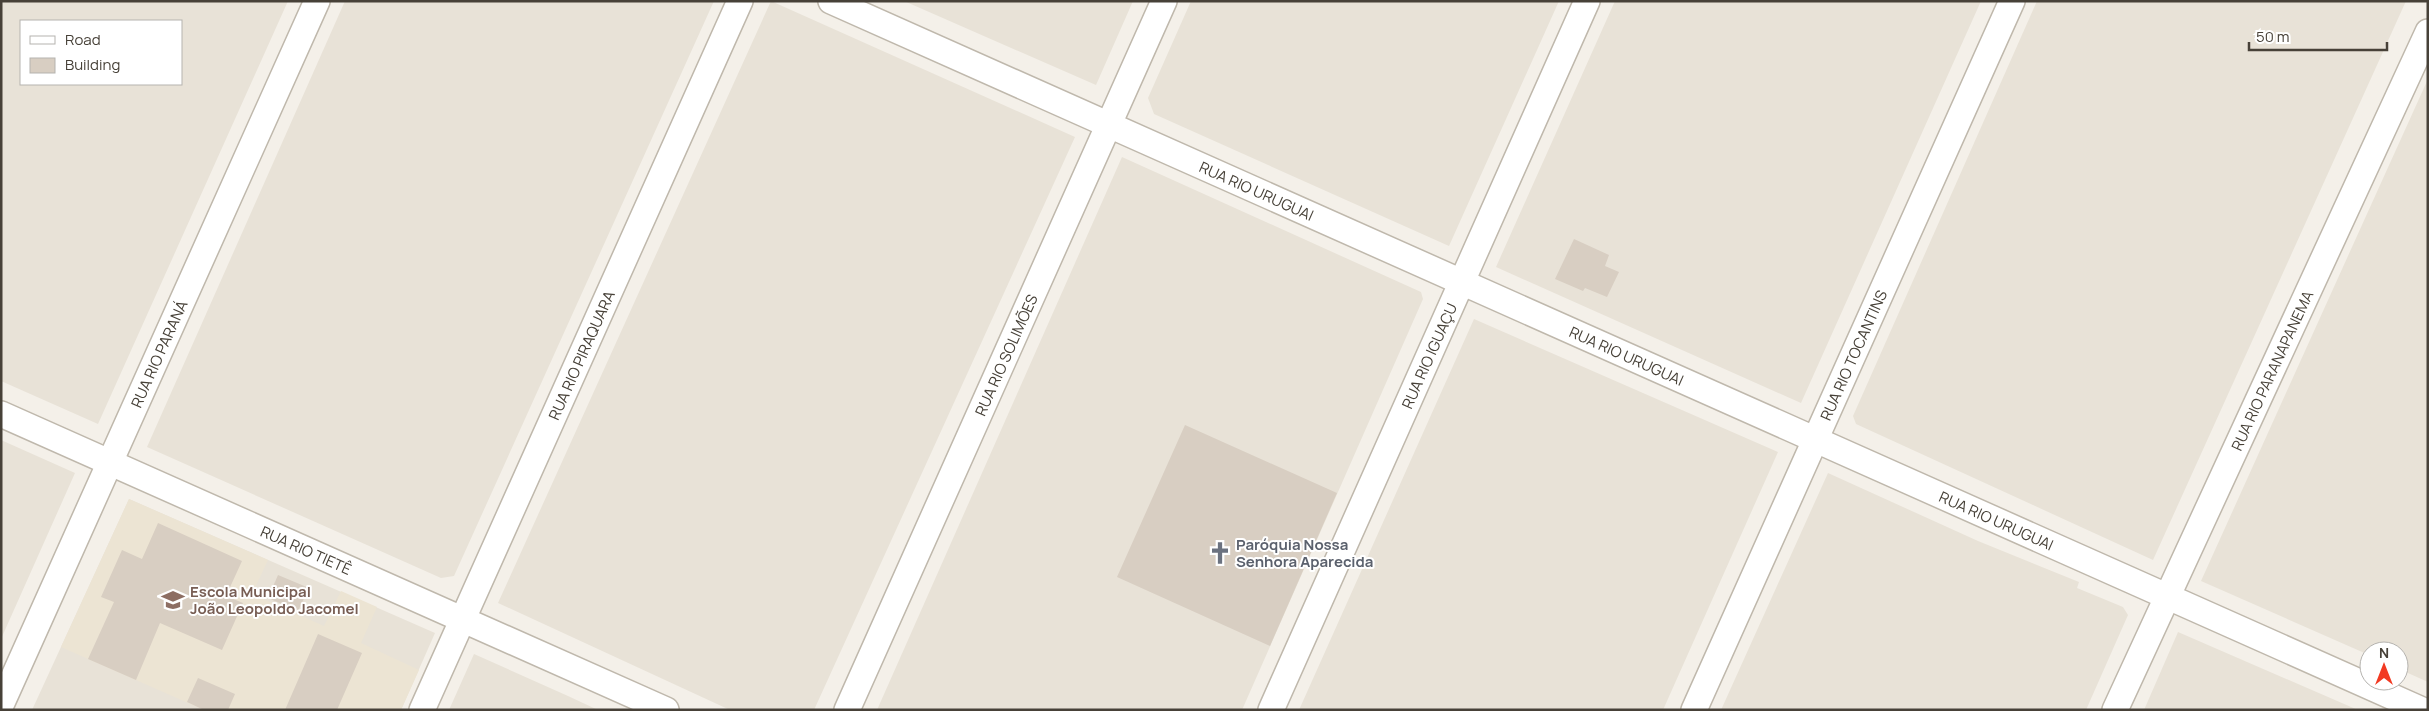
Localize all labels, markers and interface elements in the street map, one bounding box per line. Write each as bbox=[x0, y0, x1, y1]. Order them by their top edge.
legend bbox=[20, 20, 182, 85]
scale bar bbox=[2249, 20, 2386, 52]
text: 50 m bbox=[2256, 26, 2290, 47]
text: Road bbox=[65, 29, 101, 50]
text: Building bbox=[65, 54, 120, 75]
street label: RUA RIO URUGUAI bbox=[1196, 156, 1317, 225]
street label: RUA RIO TOCANTINS bbox=[1815, 286, 1892, 424]
street label: RUA RIO PARANAPANEMA bbox=[2226, 286, 2318, 454]
street label: RUA RIO PIRAQUARA bbox=[543, 287, 620, 423]
street label: RUA RIO SOLIMÕES bbox=[969, 291, 1042, 419]
street label: RUA RIO PARANÁ bbox=[125, 296, 192, 411]
street label: RUA RIO IGUAÇU bbox=[1396, 299, 1462, 412]
street label: RUA RIO URUGUAI bbox=[1566, 321, 1687, 390]
street label: RUA RIO URUGUAI bbox=[1936, 486, 2057, 555]
street label: RUA RIO TIETÊ bbox=[257, 520, 355, 579]
place label: Paróquia Nossa Senhora Aparecida bbox=[1236, 534, 1373, 572]
church icon: Paróquia Nossa Senhora Aparecida bbox=[1207, 540, 1233, 566]
place label: Escola Municipal João Leopoldo Jacomel bbox=[190, 581, 359, 619]
school or university icon: Escola Municipal João Leopoldo Jacomel bbox=[160, 587, 186, 613]
north arrow bbox=[2359, 641, 2409, 691]
text: N bbox=[2379, 643, 2389, 662]

